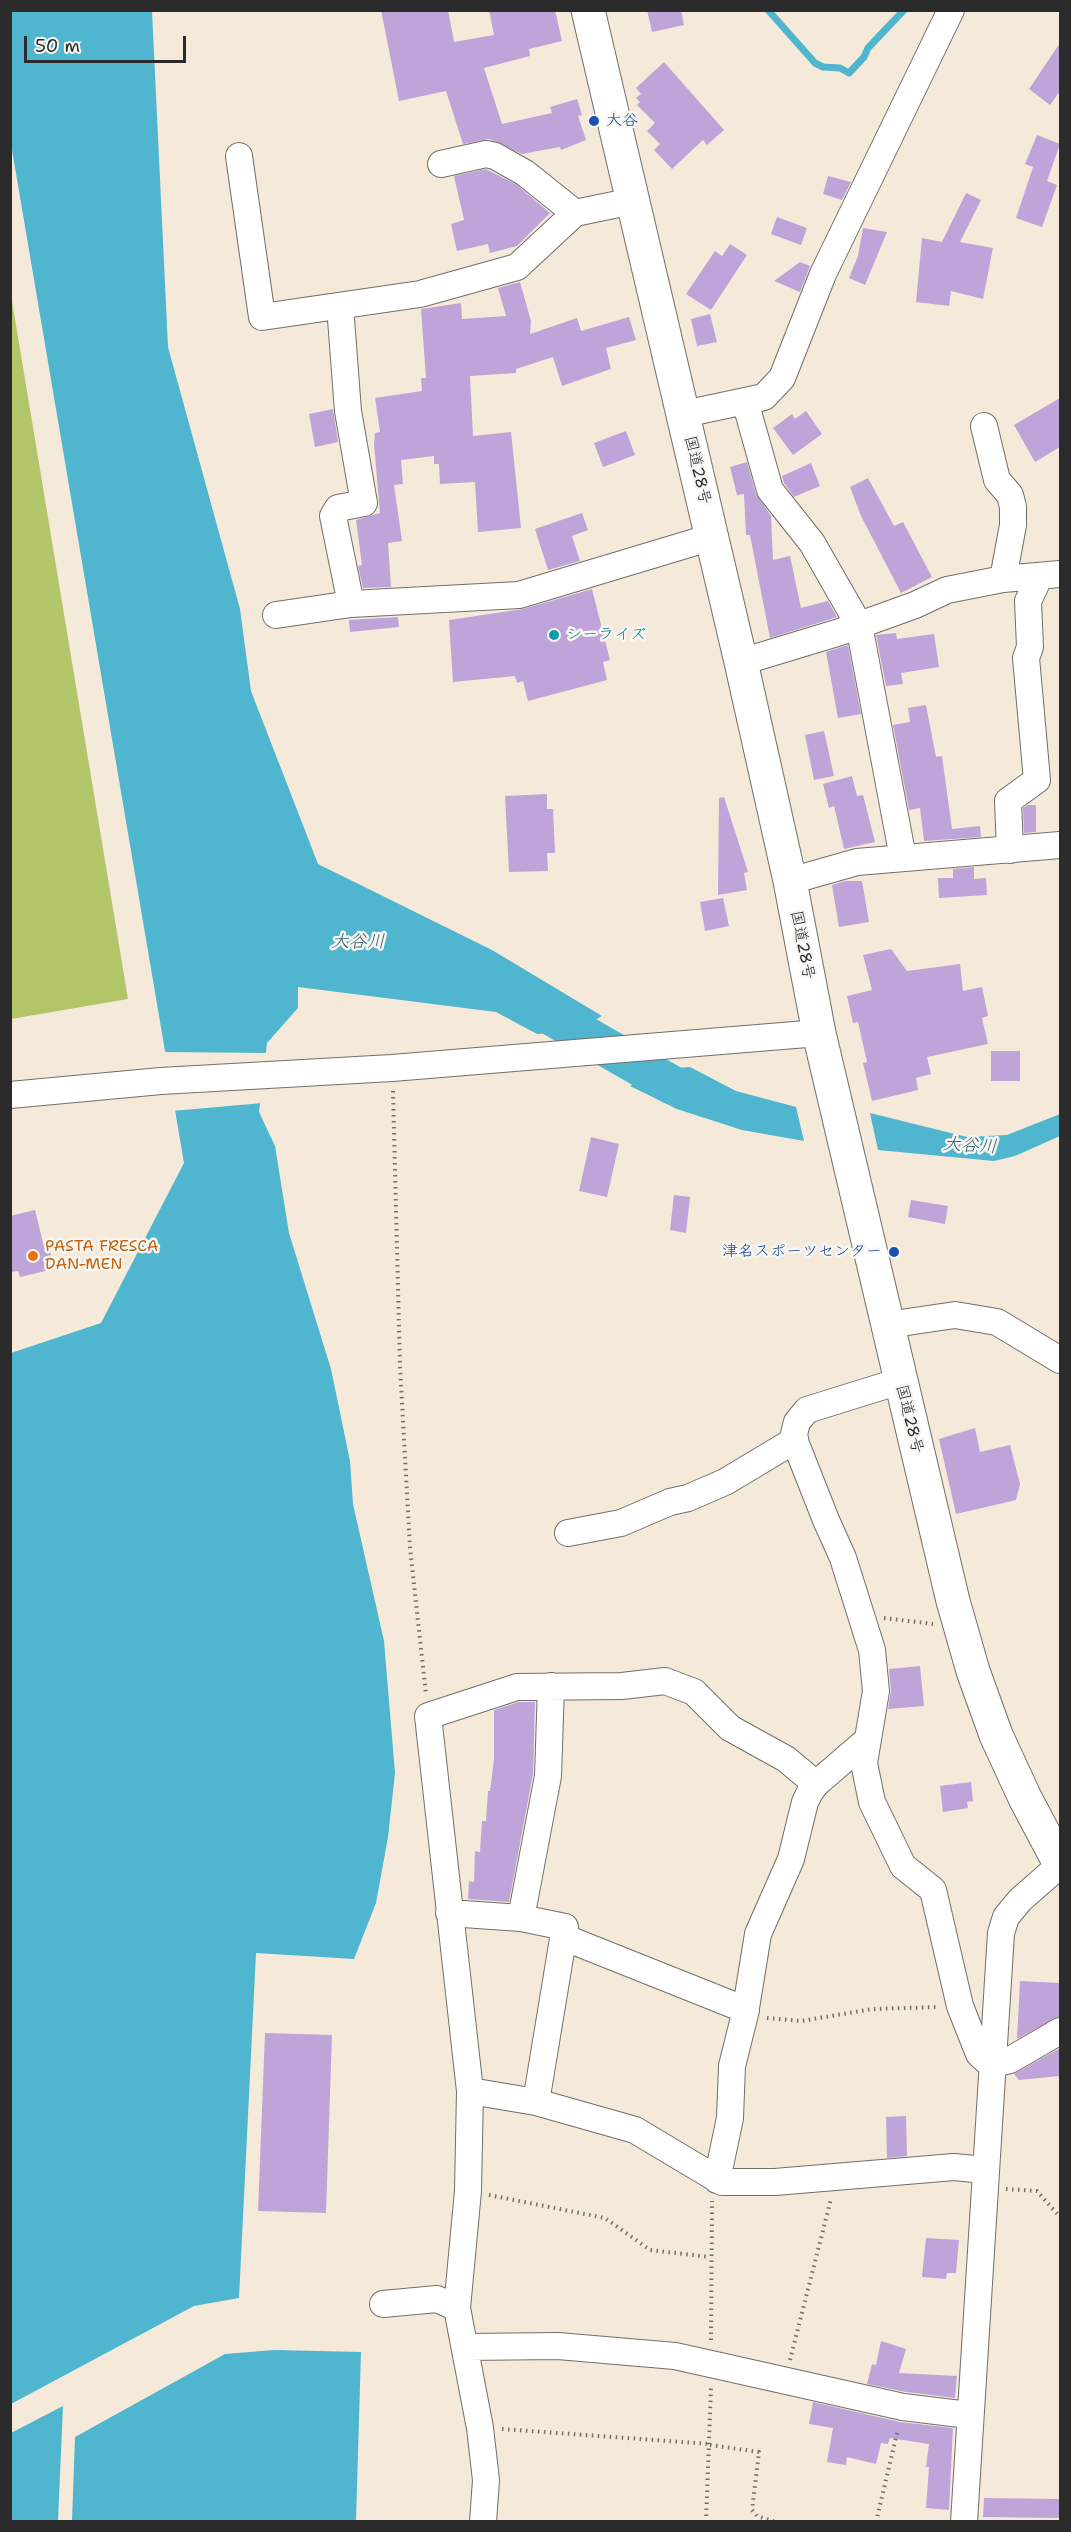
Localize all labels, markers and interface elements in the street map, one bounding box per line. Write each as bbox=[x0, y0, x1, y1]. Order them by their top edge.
scale bar bbox=[27, 24, 189, 62]
text: 50 m bbox=[35, 34, 80, 58]
place label: 大谷 bbox=[606, 111, 638, 131]
marker: 大谷 bbox=[587, 114, 601, 128]
street label: 国道28号 bbox=[680, 434, 714, 506]
place label: シーライズ bbox=[566, 625, 646, 645]
marker: シーライズ bbox=[547, 628, 561, 642]
street label: 国道28号 bbox=[786, 909, 818, 981]
water label: 大谷川 bbox=[331, 931, 385, 953]
water label: 大谷川 bbox=[942, 1134, 998, 1158]
place label: PASTA FRESCA DAN-MEN bbox=[45, 1237, 158, 1275]
place label: 津名スポーツセンター bbox=[722, 1242, 882, 1262]
marker: 津名スポーツセンター bbox=[887, 1245, 901, 1259]
marker: PASTA FRESCA DAN-MEN bbox=[26, 1249, 40, 1263]
street label: 国道28号 bbox=[891, 1383, 927, 1455]

